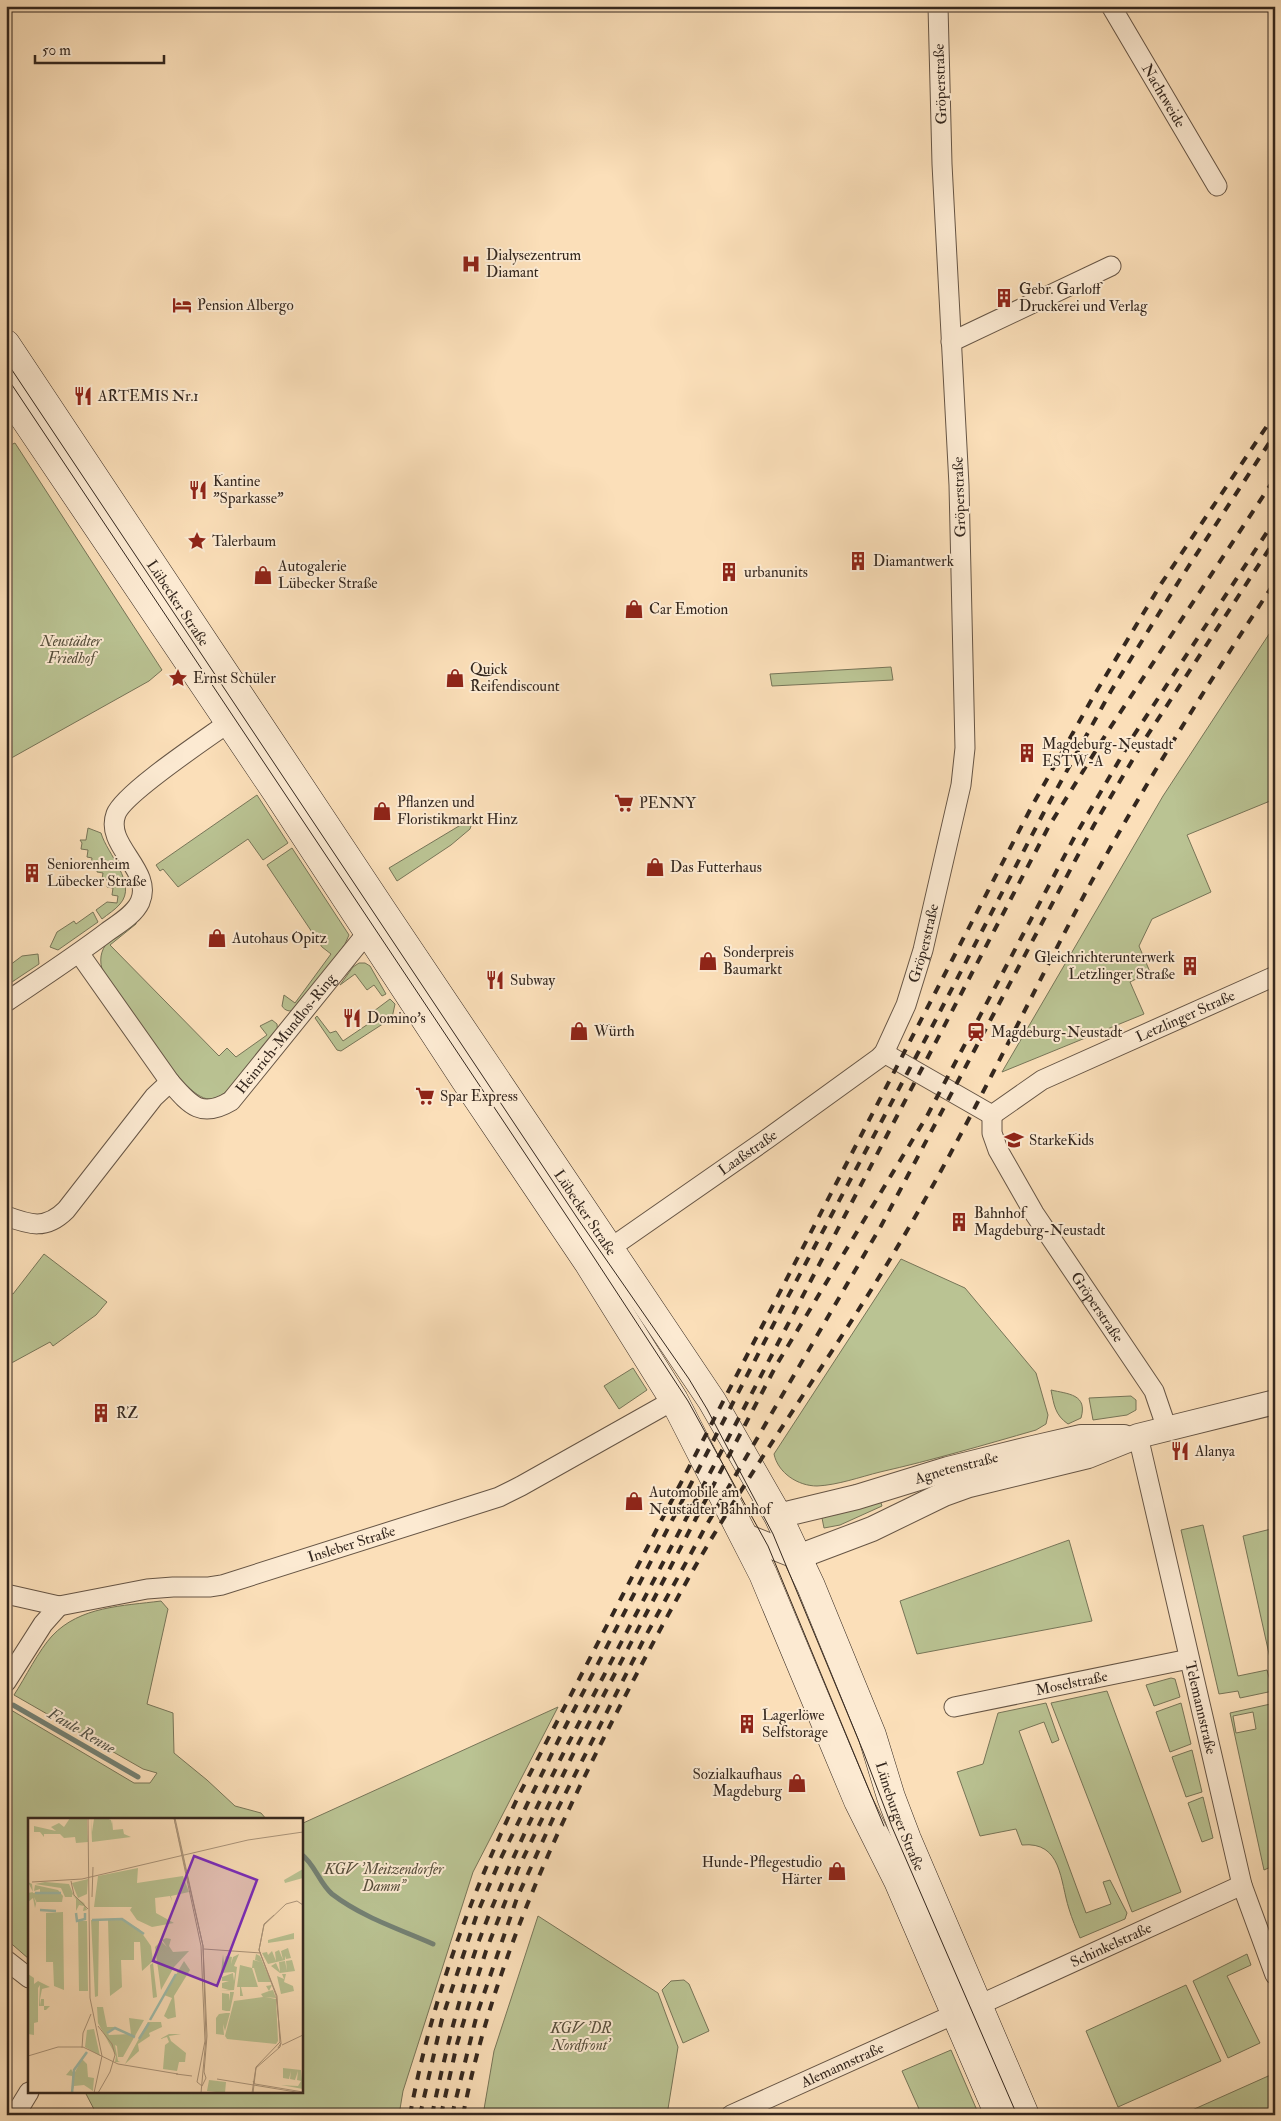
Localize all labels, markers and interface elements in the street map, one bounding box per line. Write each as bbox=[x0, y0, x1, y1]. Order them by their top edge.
scale bar bbox=[35, 32, 164, 64]
text: 50 m bbox=[42, 41, 71, 60]
street label: Gröperstraße bbox=[930, 43, 952, 125]
street label: Nachtweide bbox=[1137, 60, 1190, 131]
place label: Dialysezentrum Diamant bbox=[486, 246, 582, 282]
hospital icon: Dialysezentrum Diamant bbox=[460, 253, 482, 275]
place label: Gebr. Garloff Druckerei und Verlag bbox=[1019, 280, 1148, 316]
building icon: Gebr. Garloff Druckerei und Verlag bbox=[993, 287, 1015, 309]
hotel icon: Pension Albergo bbox=[171, 294, 193, 316]
place label: Pension Albergo bbox=[197, 296, 294, 315]
restaurant icon: ARTEMIS Nr.1 bbox=[72, 385, 94, 407]
place label: ARTEMIS Nr.1 bbox=[97, 387, 199, 406]
street label: Gröperstraße bbox=[949, 456, 971, 538]
place label: Kantine "Sparkasse" bbox=[213, 472, 284, 509]
restaurant icon: Kantine "Sparkasse" bbox=[187, 479, 209, 501]
place icon: Talerbaum bbox=[186, 530, 208, 552]
place label: Talerbaum bbox=[212, 532, 277, 551]
building icon: Diamantwerk bbox=[847, 550, 869, 572]
place label: Diamantwerk bbox=[873, 552, 954, 571]
street label: Lübecker Straße bbox=[142, 557, 213, 650]
place label: Autogalerie Lübecker Straße bbox=[277, 557, 378, 593]
building icon: urbanunits bbox=[718, 561, 740, 583]
place label: urbanunits bbox=[744, 563, 808, 582]
shop icon: Autogalerie Lübecker Straße bbox=[252, 564, 274, 586]
shop icon: Car Emotion bbox=[623, 598, 645, 620]
place label: Car Emotion bbox=[649, 600, 728, 619]
park label: Neustädter Friedhof bbox=[40, 632, 103, 668]
place label: Quick Reifendiscount bbox=[470, 660, 560, 696]
place icon: Ernst Schüler bbox=[167, 667, 189, 689]
shop icon: Quick Reifendiscount bbox=[444, 667, 466, 689]
place label: Ernst Schüler bbox=[193, 669, 276, 688]
place label: Magdeburg-Neustadt ESTW-A bbox=[1042, 735, 1174, 771]
building icon: Magdeburg-Neustadt ESTW-A bbox=[1016, 742, 1038, 764]
supermarket icon: PENNY bbox=[613, 792, 635, 814]
place label: Pflanzen und Floristikmarkt Hinz bbox=[397, 793, 518, 829]
place label: PENNY bbox=[639, 794, 697, 813]
shop icon: Pflanzen und Floristikmarkt Hinz bbox=[371, 800, 393, 822]
place label: Seniorenheim Lübecker Straße bbox=[47, 855, 147, 891]
shop icon: Das Futterhaus bbox=[644, 856, 666, 878]
place label: Das Futterhaus bbox=[670, 858, 762, 877]
building icon: Seniorenheim Lübecker Straße bbox=[21, 862, 43, 884]
street label: Gröperstraße bbox=[904, 902, 943, 985]
shop icon: Autohaus Opitz bbox=[206, 927, 228, 949]
place label: Autohaus Opitz bbox=[231, 929, 327, 949]
place label: Sonderpreis Baumarkt bbox=[723, 943, 794, 979]
place label: Gleichrichterunterwerk Letzlinger Straße bbox=[1034, 948, 1175, 984]
shop icon: Sonderpreis Baumarkt bbox=[697, 950, 719, 972]
building icon: Gleichrichterunterwerk Letzlinger Straße bbox=[1179, 955, 1201, 977]
street label: Heinrich-Mundlos-Ring bbox=[232, 969, 341, 1098]
restaurant icon: Subway bbox=[484, 969, 506, 991]
place label: Subway bbox=[510, 971, 555, 990]
street label: Letzlinger Straße bbox=[1133, 986, 1238, 1047]
restaurant icon: Domino's bbox=[341, 1007, 363, 1029]
place label: Domino's bbox=[367, 1009, 426, 1028]
shop icon: Würth bbox=[568, 1020, 590, 1042]
station icon: Magdeburg-Neustadt bbox=[965, 1021, 987, 1043]
place label: Würth bbox=[593, 1022, 635, 1041]
place label: Magdeburg-Neustadt bbox=[991, 1023, 1123, 1042]
supermarket icon: Spar Express bbox=[414, 1085, 436, 1107]
place label: Spar Express bbox=[440, 1087, 518, 1107]
street label: Laaßstraße bbox=[715, 1126, 781, 1180]
school or university icon: StarkeKids bbox=[1003, 1129, 1025, 1151]
place label: StarkeKids bbox=[1029, 1131, 1094, 1150]
street label: Lübecker Straße bbox=[549, 1166, 621, 1259]
place label: Bahnhof Magdeburg-Neustadt bbox=[974, 1204, 1106, 1240]
building icon: Bahnhof Magdeburg-Neustadt bbox=[948, 1211, 970, 1233]
street label: Gröperstraße bbox=[1066, 1268, 1128, 1346]
building icon: RZ bbox=[90, 1402, 112, 1424]
place label: RZ bbox=[116, 1404, 138, 1423]
restaurant icon: Alanya bbox=[1169, 1440, 1191, 1462]
place label: Alanya bbox=[1194, 1442, 1236, 1461]
street label: Agnetenstraße bbox=[911, 1448, 1000, 1489]
place label: Automobile am Neustädter Bahnhof bbox=[648, 1483, 773, 1519]
shop icon: Automobile am Neustädter Bahnhof bbox=[623, 1490, 645, 1512]
street label: Insleber Straße bbox=[305, 1522, 398, 1567]
street label: Telemannstraße bbox=[1180, 1659, 1220, 1756]
street label: Moselstraße bbox=[1034, 1667, 1109, 1700]
water label: Faule Renne bbox=[43, 1703, 119, 1759]
place label: Lagerlöwe Selfstorage bbox=[762, 1706, 828, 1742]
building icon: Lagerlöwe Selfstorage bbox=[736, 1713, 758, 1735]
street label: Lüneburger Straße bbox=[871, 1759, 929, 1874]
place label: Sozialkaufhaus Magdeburg bbox=[692, 1765, 783, 1801]
shop icon: Sozialkaufhaus Magdeburg bbox=[786, 1772, 808, 1794]
inset map bbox=[28, 1818, 302, 2094]
place label: Hunde-Pflegestudio Härter bbox=[702, 1853, 822, 1889]
park label: KGV 'Meitzendorfer Damm" bbox=[323, 1860, 445, 1896]
shop icon: Hunde-Pflegestudio Härter bbox=[826, 1860, 848, 1882]
street label: Schinkelstraße bbox=[1067, 1919, 1155, 1972]
park label: KGV 'DR Nordfront' bbox=[549, 2019, 612, 2055]
street label: Alemannstraße bbox=[797, 2038, 887, 2093]

